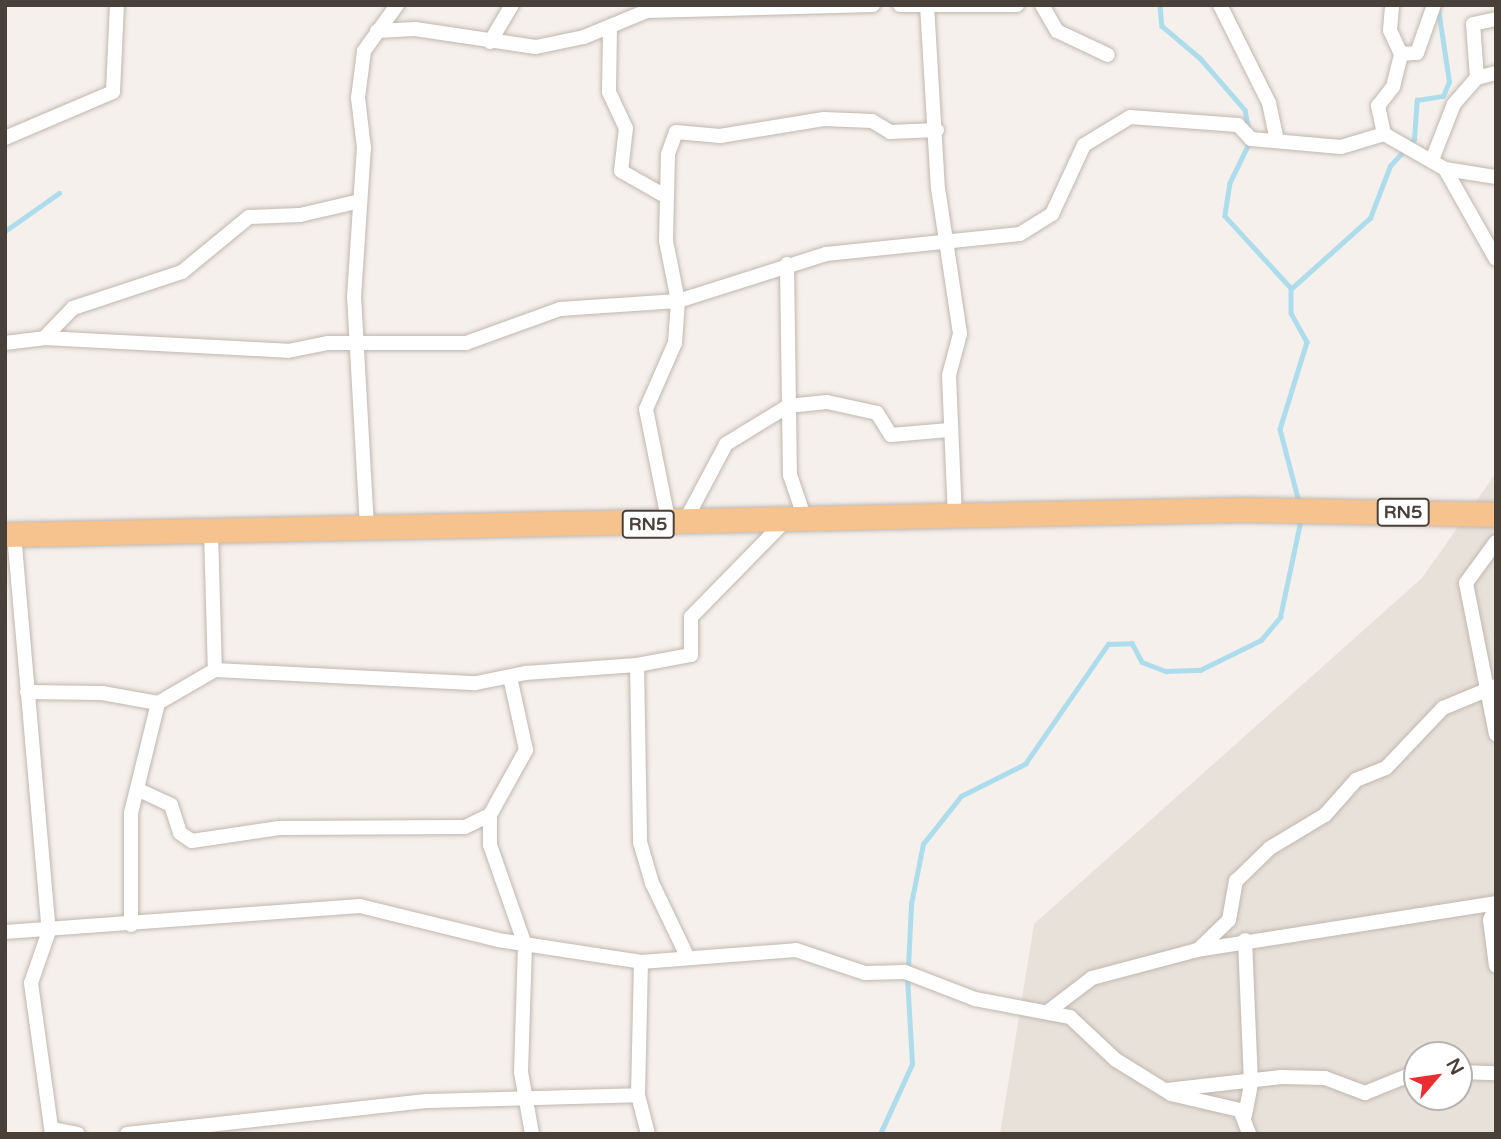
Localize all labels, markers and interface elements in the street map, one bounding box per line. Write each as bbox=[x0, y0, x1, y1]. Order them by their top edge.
road number: RN5 bbox=[1375, 498, 1431, 526]
road number: RN5 bbox=[620, 510, 676, 538]
north arrow bbox=[1403, 1041, 1473, 1111]
text: N bbox=[1441, 1055, 1468, 1079]

